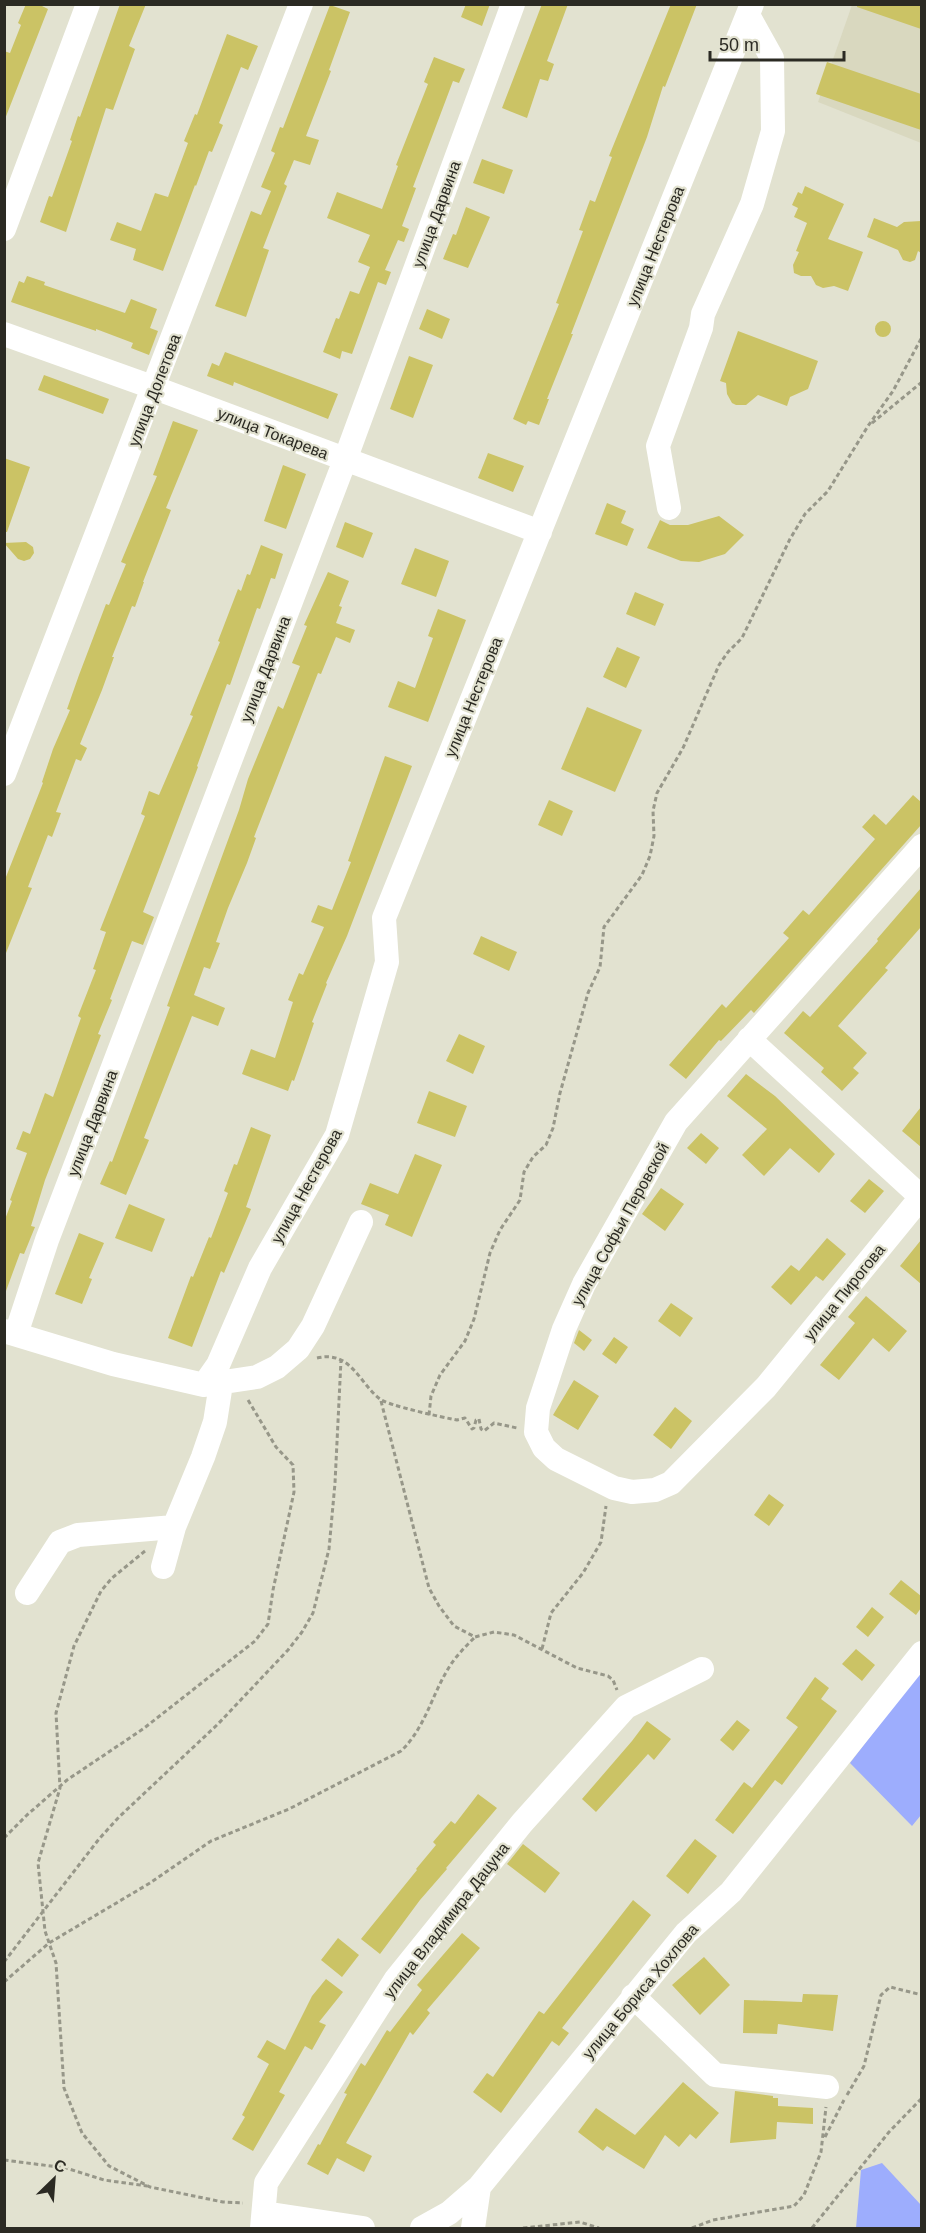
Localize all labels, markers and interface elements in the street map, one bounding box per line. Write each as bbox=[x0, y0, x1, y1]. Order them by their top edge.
scale bar bbox=[710, 24, 844, 62]
text: 50 m bbox=[719, 35, 759, 55]
street label: улица Дарвина bbox=[409, 158, 464, 270]
street label: улица Нестерова bbox=[624, 184, 687, 309]
street label: улица Долетова bbox=[125, 332, 184, 449]
street label: улица Токарева bbox=[215, 405, 331, 462]
street label: улица Дарвина bbox=[237, 614, 294, 725]
street label: улица Нестерова bbox=[442, 635, 505, 760]
street label: улица Дарвина bbox=[64, 1068, 121, 1179]
street label: улица Нестерова bbox=[268, 1126, 345, 1246]
street label: улица Софьи Перовской bbox=[569, 1140, 672, 1309]
street label: улица Пирогова bbox=[801, 1241, 888, 1344]
street label: улица Владимира Дацуна bbox=[380, 1839, 512, 2001]
street label: улица Бориса Хохлова bbox=[579, 1921, 702, 2062]
north arrow bbox=[24, 2149, 84, 2209]
text: С bbox=[51, 2156, 69, 2176]

